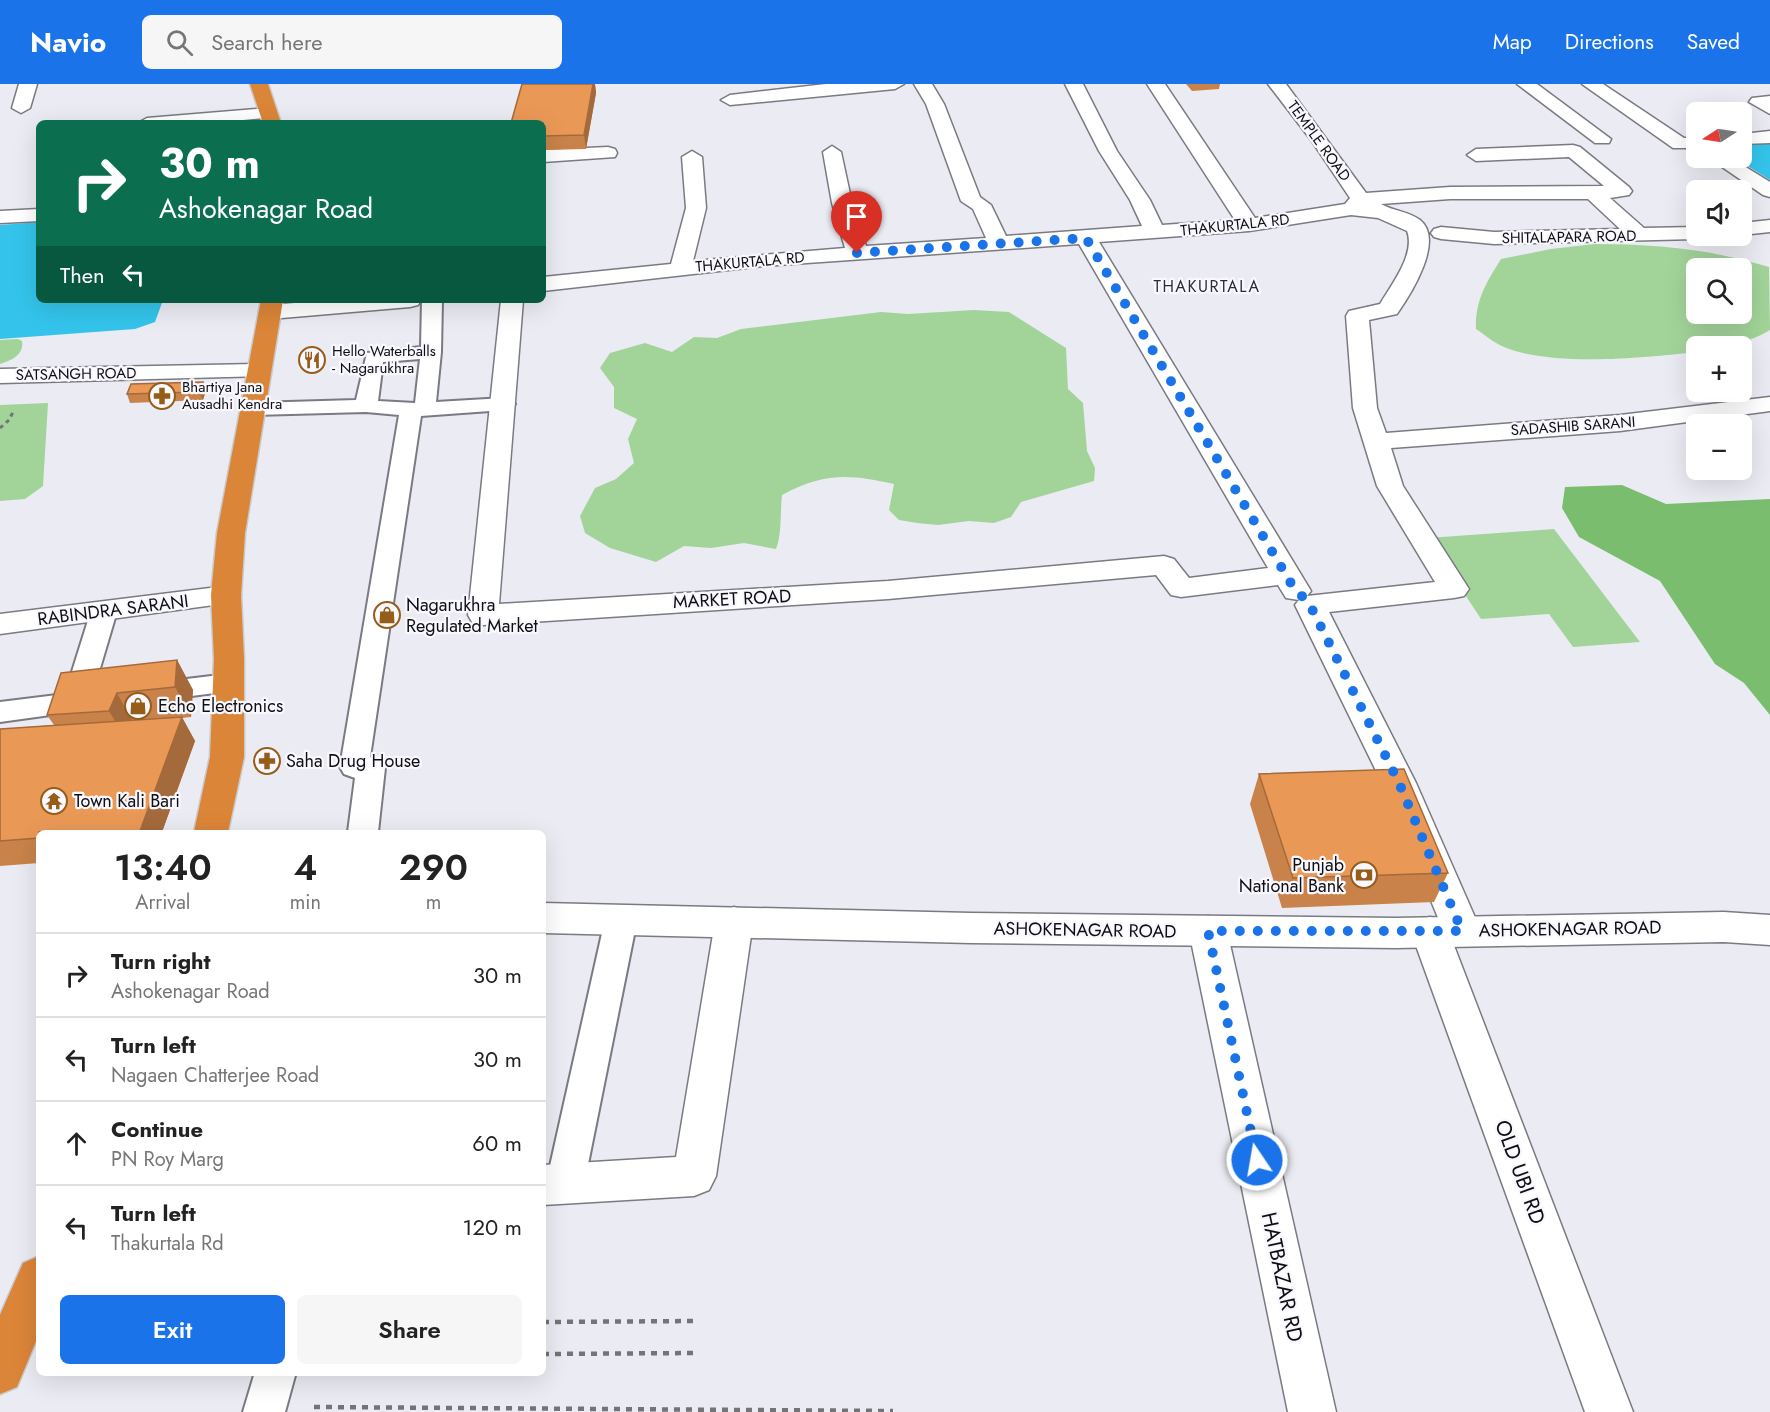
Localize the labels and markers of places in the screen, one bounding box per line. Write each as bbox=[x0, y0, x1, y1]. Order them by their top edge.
pin bbox=[831, 191, 882, 253]
place label: Hello Waterballs - Nagarukhra bbox=[332, 340, 436, 379]
restaurant icon: Hello Waterballs - Nagarukhra bbox=[297, 345, 327, 375]
place label: Bhartiya Jana Ausadhi Kendra bbox=[182, 376, 282, 415]
pharmacy icon: Bhartiya Jana Ausadhi Kendra bbox=[147, 381, 177, 411]
place label: Nagarukhra Regulated Market bbox=[406, 592, 538, 639]
shop icon: Nagarukhra Regulated Market bbox=[372, 600, 402, 630]
shop icon: Echo Electronics bbox=[123, 691, 153, 721]
place label: Echo Electronics bbox=[158, 693, 283, 719]
pharmacy icon: Saha Drug House bbox=[252, 746, 282, 776]
place label: Saha Drug House bbox=[286, 748, 420, 774]
temple icon: Town Kali Bari bbox=[39, 786, 69, 816]
place label: Town Kali Bari bbox=[74, 788, 180, 814]
place label: Punjab National Bank bbox=[1239, 852, 1344, 899]
bank icon: Punjab National Bank bbox=[1349, 860, 1379, 890]

